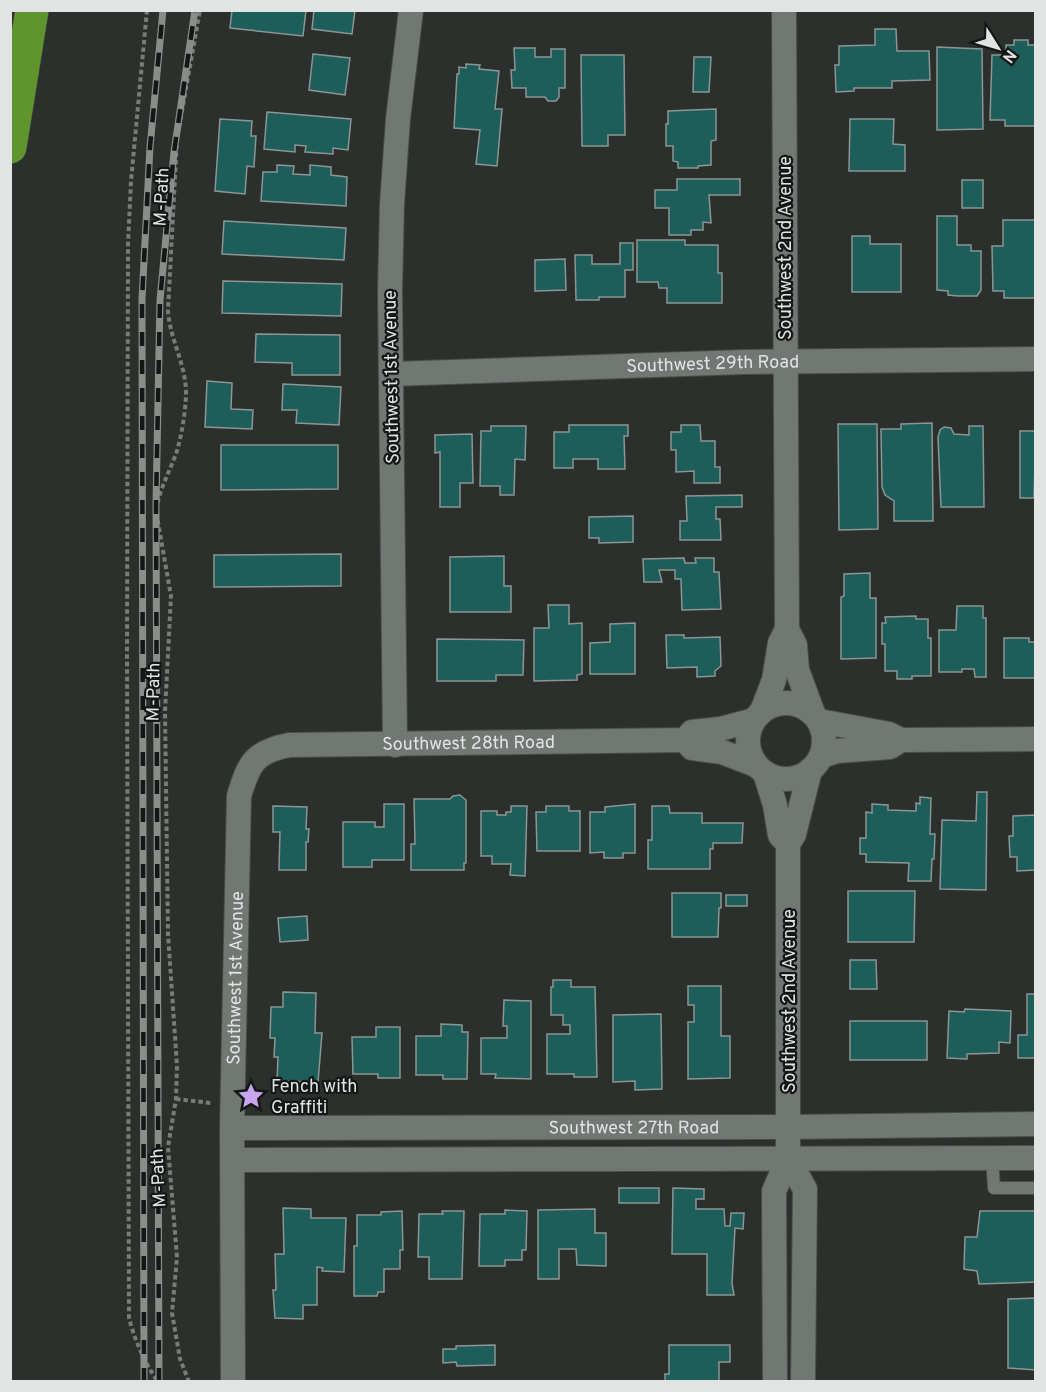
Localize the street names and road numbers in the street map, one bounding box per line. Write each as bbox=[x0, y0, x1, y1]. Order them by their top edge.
street label: Southwest 2nd Avenue bbox=[775, 156, 798, 340]
street label: M-Path bbox=[149, 167, 176, 227]
street label: Southwest 1st Avenue bbox=[379, 290, 406, 464]
street label: Southwest 29th Road bbox=[626, 351, 799, 379]
street label: M-Path bbox=[142, 662, 167, 722]
street label: Southwest 28th Road bbox=[382, 732, 555, 757]
street label: Southwest 1st Avenue bbox=[223, 891, 250, 1065]
street label: Southwest 2nd Avenue bbox=[779, 909, 802, 1093]
street label: Southwest 27th Road bbox=[549, 1117, 719, 1140]
street label: M-Path bbox=[146, 1148, 173, 1208]

